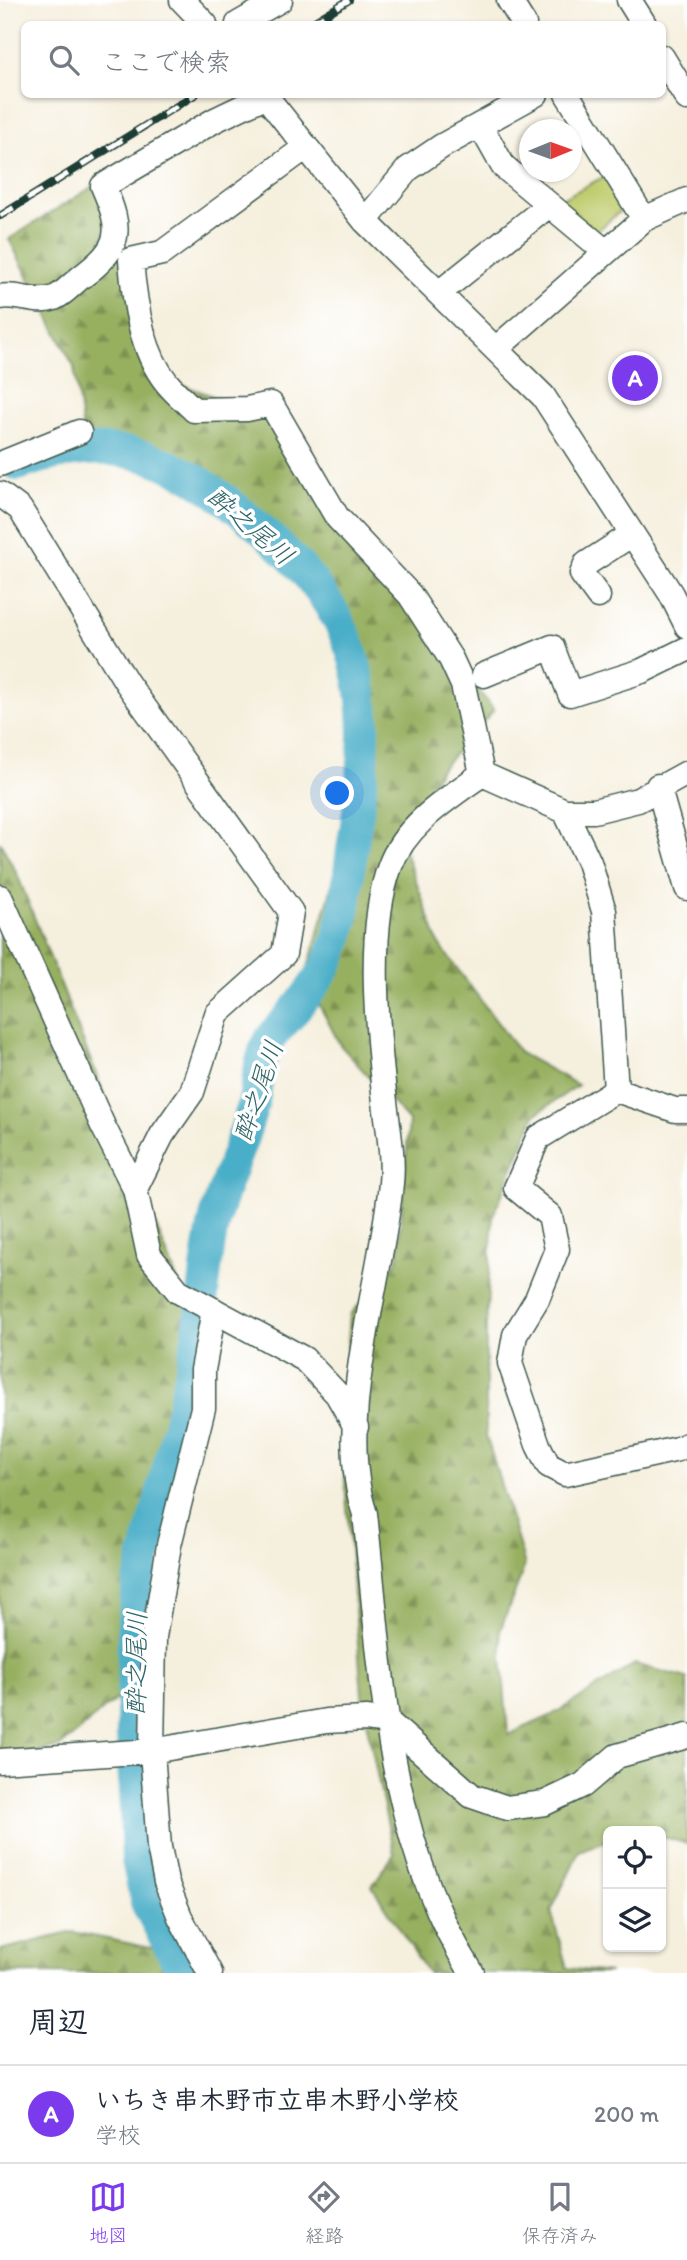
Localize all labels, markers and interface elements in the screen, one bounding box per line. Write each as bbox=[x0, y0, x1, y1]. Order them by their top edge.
search box bbox=[21, 21, 666, 98]
icon: search bbox=[45, 41, 83, 79]
text: ここで検索 bbox=[101, 46, 231, 78]
north arrow bbox=[519, 119, 582, 182]
pin: A bbox=[612, 352, 658, 404]
water label: 酔之尾川 bbox=[201, 480, 301, 572]
your location bbox=[320, 776, 354, 810]
water label: 酔之尾川 bbox=[226, 1037, 290, 1145]
water label: 酔之尾川 bbox=[119, 1611, 153, 1715]
map controls bbox=[603, 1826, 666, 1952]
button: locate bbox=[603, 1826, 666, 1889]
button: layers bbox=[603, 1889, 666, 1952]
text: 周辺 bbox=[28, 2003, 88, 2040]
text: いちき串木野市立串木野小学校 bbox=[95, 2084, 459, 2116]
text: A bbox=[44, 2100, 58, 2128]
text: 200 m bbox=[594, 2100, 659, 2128]
text: 学校 bbox=[95, 2121, 141, 2149]
tab: 地図 bbox=[89, 2178, 127, 2247]
tab: 経路 bbox=[305, 2178, 344, 2247]
tab: 保存済み bbox=[522, 2178, 598, 2247]

